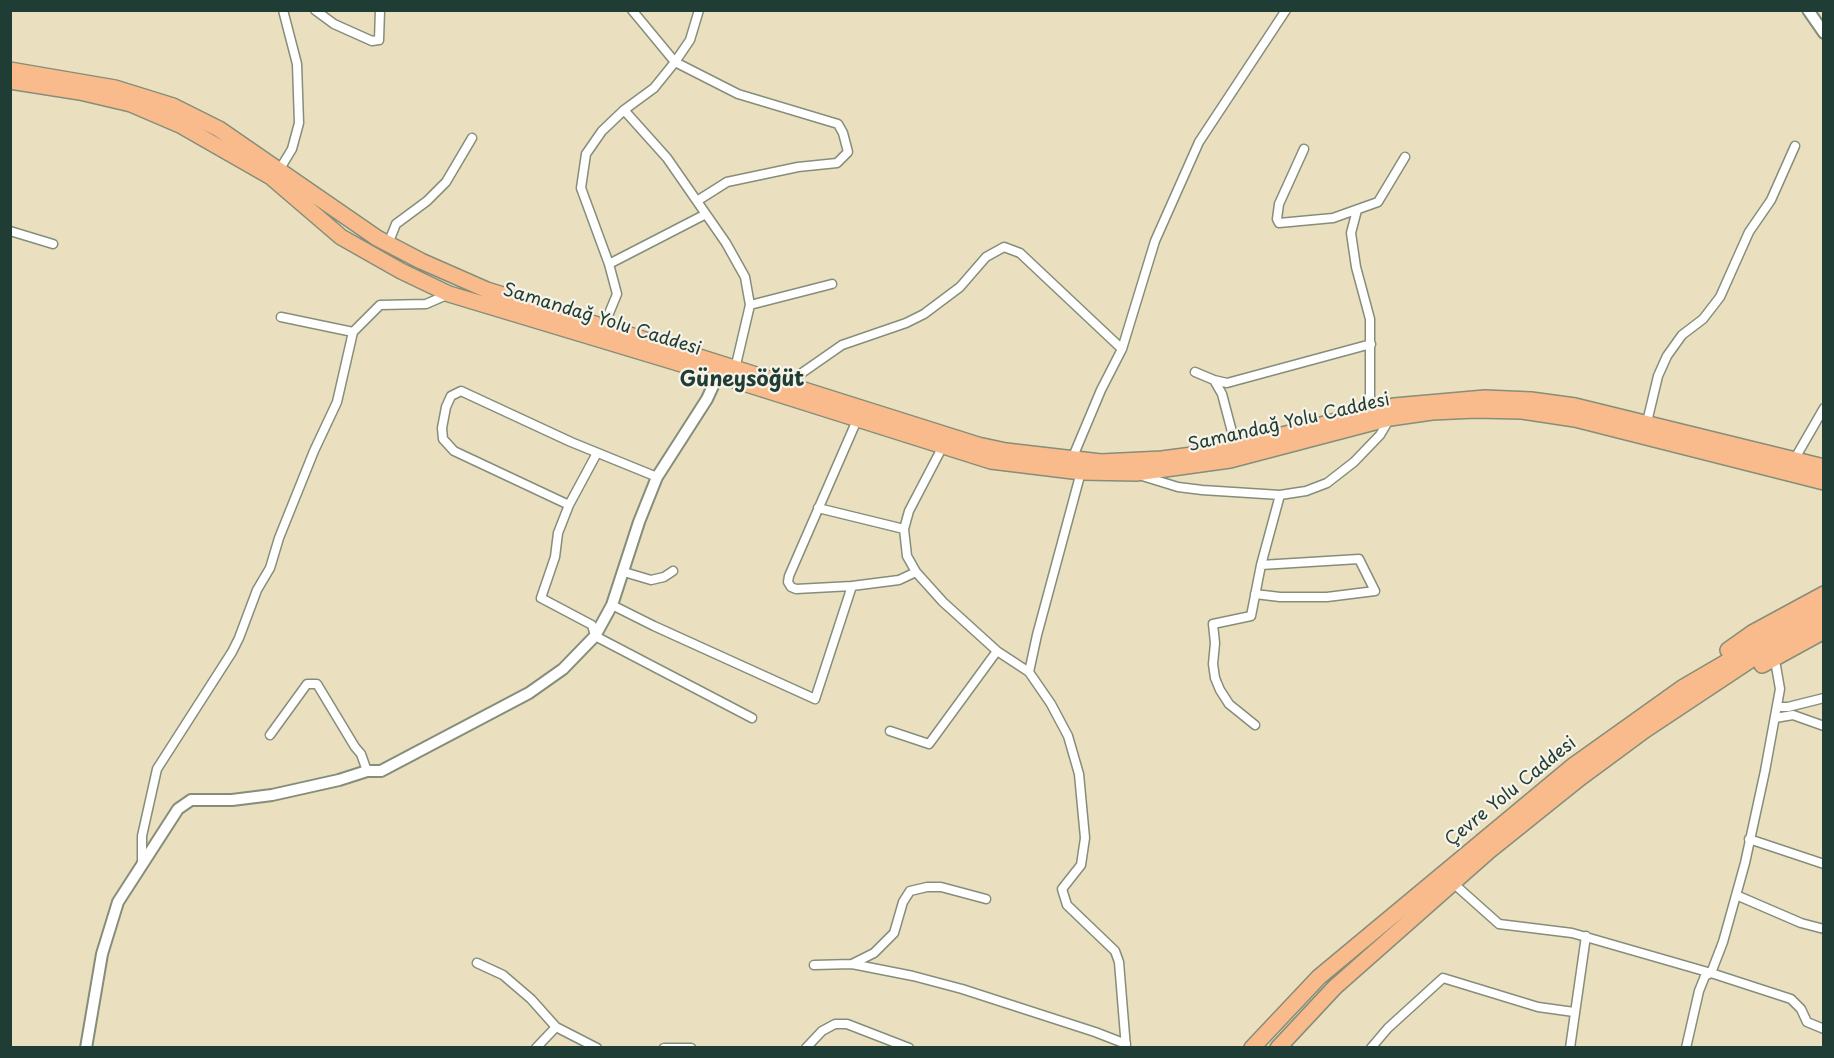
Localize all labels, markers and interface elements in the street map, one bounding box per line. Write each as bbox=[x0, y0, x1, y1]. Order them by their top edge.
street label: Samandağ Yolu Caddesi bbox=[500, 280, 704, 360]
district label: Güneysöğüt bbox=[680, 367, 804, 393]
street label: Samandağ Yolu Caddesi bbox=[1186, 389, 1392, 457]
street label: Çevre Yolu Caddesi bbox=[1441, 733, 1581, 851]

